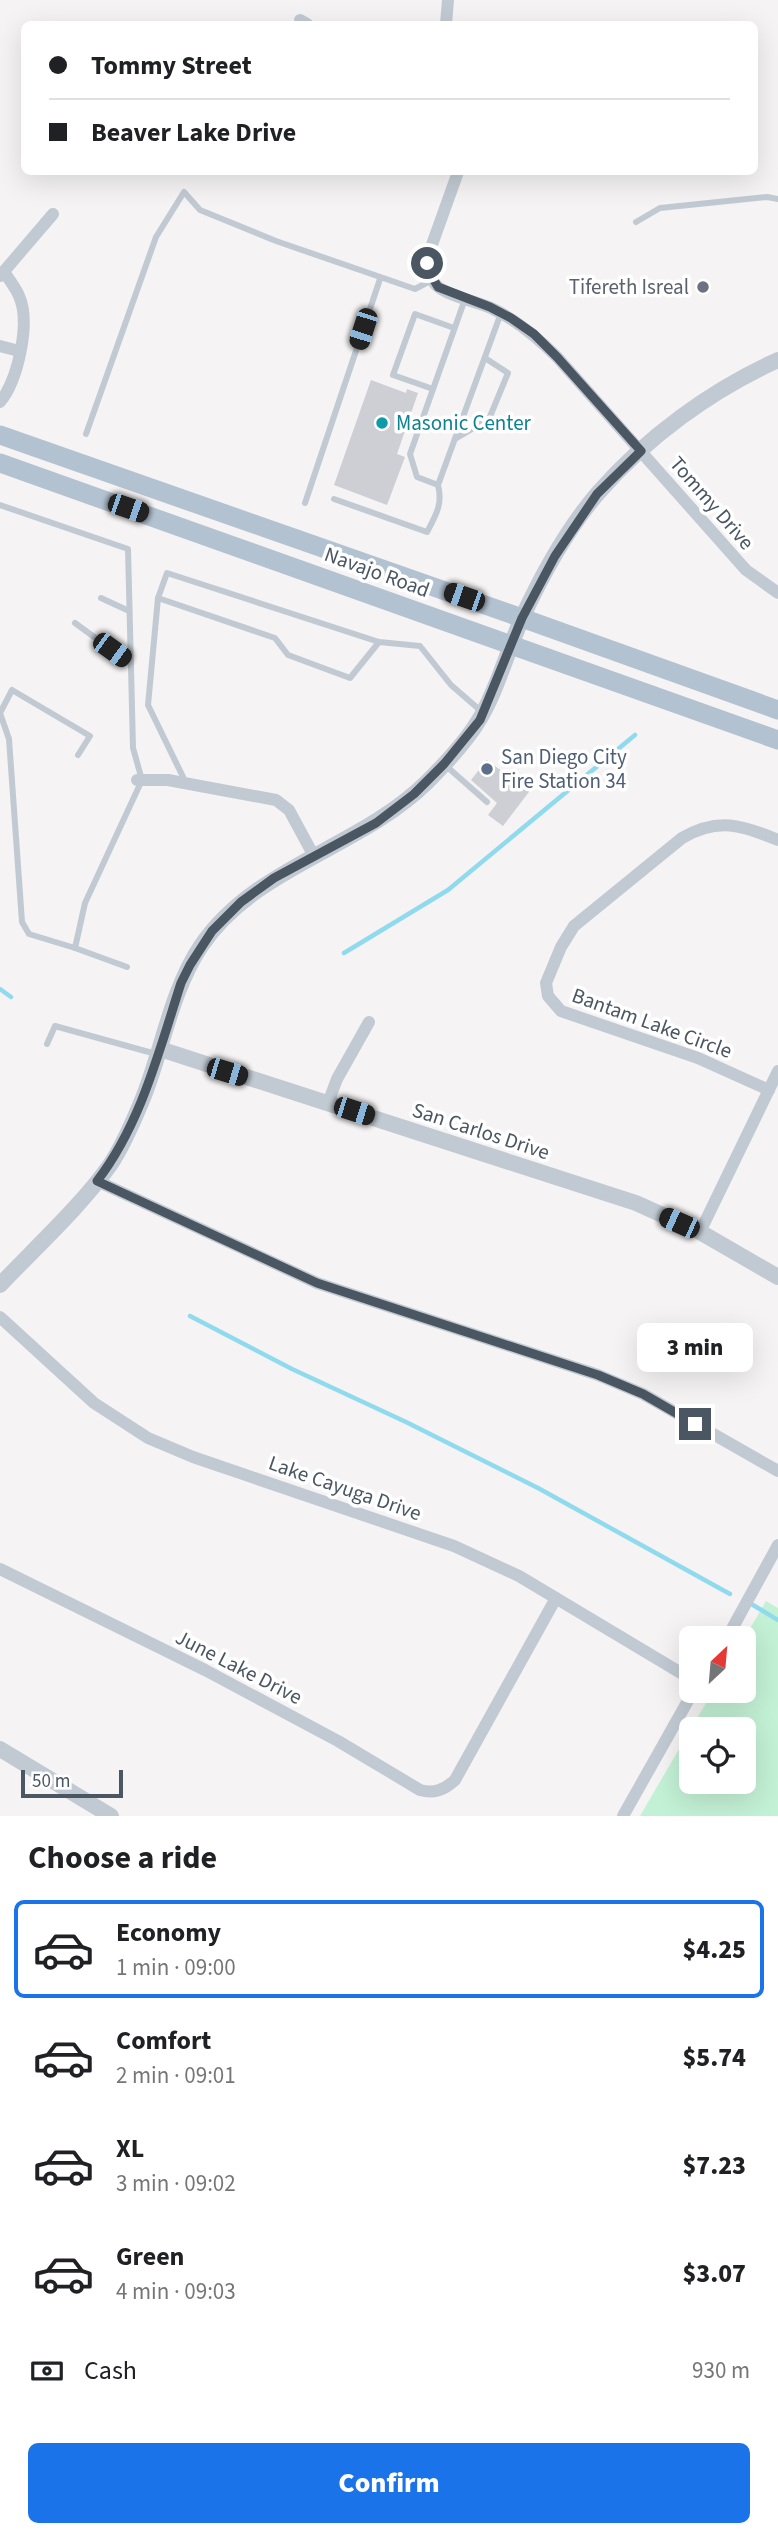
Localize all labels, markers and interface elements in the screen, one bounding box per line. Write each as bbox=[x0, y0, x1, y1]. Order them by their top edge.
text: Tommy Street bbox=[91, 47, 252, 84]
text: Beaver Lake Drive bbox=[91, 114, 296, 151]
route start bbox=[411, 247, 443, 279]
place label: Tifereth Isreal bbox=[569, 272, 689, 302]
marker: Tifereth Isreal bbox=[695, 279, 711, 295]
car bbox=[347, 306, 380, 352]
place label: Masonic Center bbox=[396, 408, 532, 438]
marker: Masonic Center bbox=[374, 415, 390, 431]
street label: Tommy Drive bbox=[663, 450, 761, 556]
car bbox=[105, 491, 152, 525]
street label: Navajo Road bbox=[320, 539, 434, 605]
car bbox=[441, 580, 488, 614]
car bbox=[89, 629, 136, 671]
place label: San Diego City Fire Station 34 bbox=[501, 742, 627, 796]
marker: San Diego City Fire Station 34 bbox=[479, 761, 495, 777]
street label: Bantam Lake Circle bbox=[568, 980, 736, 1066]
car bbox=[204, 1056, 251, 1088]
car bbox=[331, 1095, 378, 1127]
street label: San Carlos Drive bbox=[409, 1095, 553, 1167]
car bbox=[656, 1205, 703, 1241]
callout: 3 min bbox=[637, 1322, 753, 1372]
text: 3 min bbox=[667, 1331, 723, 1364]
route end bbox=[679, 1408, 711, 1440]
street label: Lake Cayuga Drive bbox=[265, 1448, 425, 1528]
street label: June Lake Drive bbox=[170, 1622, 308, 1712]
north arrow bbox=[679, 1626, 756, 1703]
map controls bbox=[679, 1626, 756, 1794]
button: locate bbox=[679, 1717, 756, 1794]
scale bar bbox=[21, 1767, 122, 1799]
text: 50 m bbox=[32, 1768, 70, 1795]
text: Choose a ride bbox=[28, 1835, 217, 1881]
text: Economy bbox=[116, 1914, 221, 1951]
icon: car bbox=[32, 1918, 95, 1981]
text: $4.25 bbox=[682, 1931, 746, 1968]
text: 1 min · 09:00 bbox=[116, 1951, 236, 1984]
text: Comfort bbox=[116, 2022, 211, 2059]
icon: car bbox=[32, 2026, 95, 2089]
text: $5.74 bbox=[682, 2039, 746, 2076]
text: 2 min · 09:01 bbox=[116, 2059, 236, 2092]
text: XL bbox=[116, 2130, 144, 2167]
icon: car bbox=[32, 2134, 95, 2197]
text: $7.23 bbox=[682, 2147, 746, 2184]
text: 3 min · 09:02 bbox=[116, 2167, 236, 2200]
text: Green bbox=[116, 2238, 184, 2275]
icon: car bbox=[32, 2242, 95, 2305]
text: $3.07 bbox=[682, 2255, 746, 2292]
text: 4 min · 09:03 bbox=[116, 2275, 236, 2308]
icon: cash bbox=[28, 2352, 66, 2390]
text: Cash bbox=[84, 2352, 137, 2389]
text: 930 m bbox=[692, 2354, 750, 2387]
button: Confirm bbox=[28, 2443, 750, 2523]

